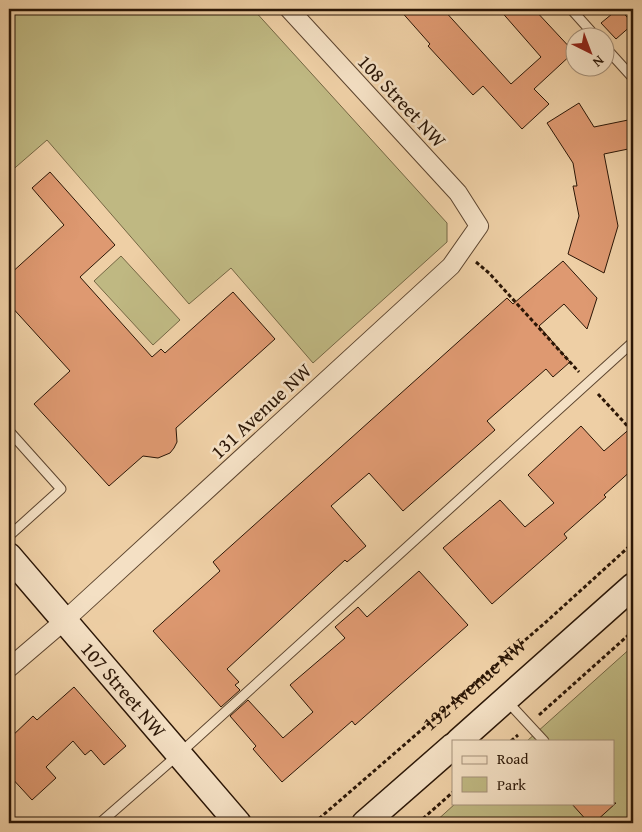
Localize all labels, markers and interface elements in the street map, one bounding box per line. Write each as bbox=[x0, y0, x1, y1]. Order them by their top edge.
north arrow bbox=[564, 28, 614, 78]
street label: 108 Street NW bbox=[351, 47, 453, 154]
text: N bbox=[588, 51, 609, 73]
street label: 131 Avenue NW bbox=[204, 356, 318, 465]
street label: 132 Avenue NW bbox=[416, 631, 532, 737]
street label: 107 Street NW bbox=[74, 635, 174, 744]
legend bbox=[452, 740, 614, 804]
text: Road bbox=[497, 748, 528, 769]
text: Park bbox=[497, 774, 526, 795]

